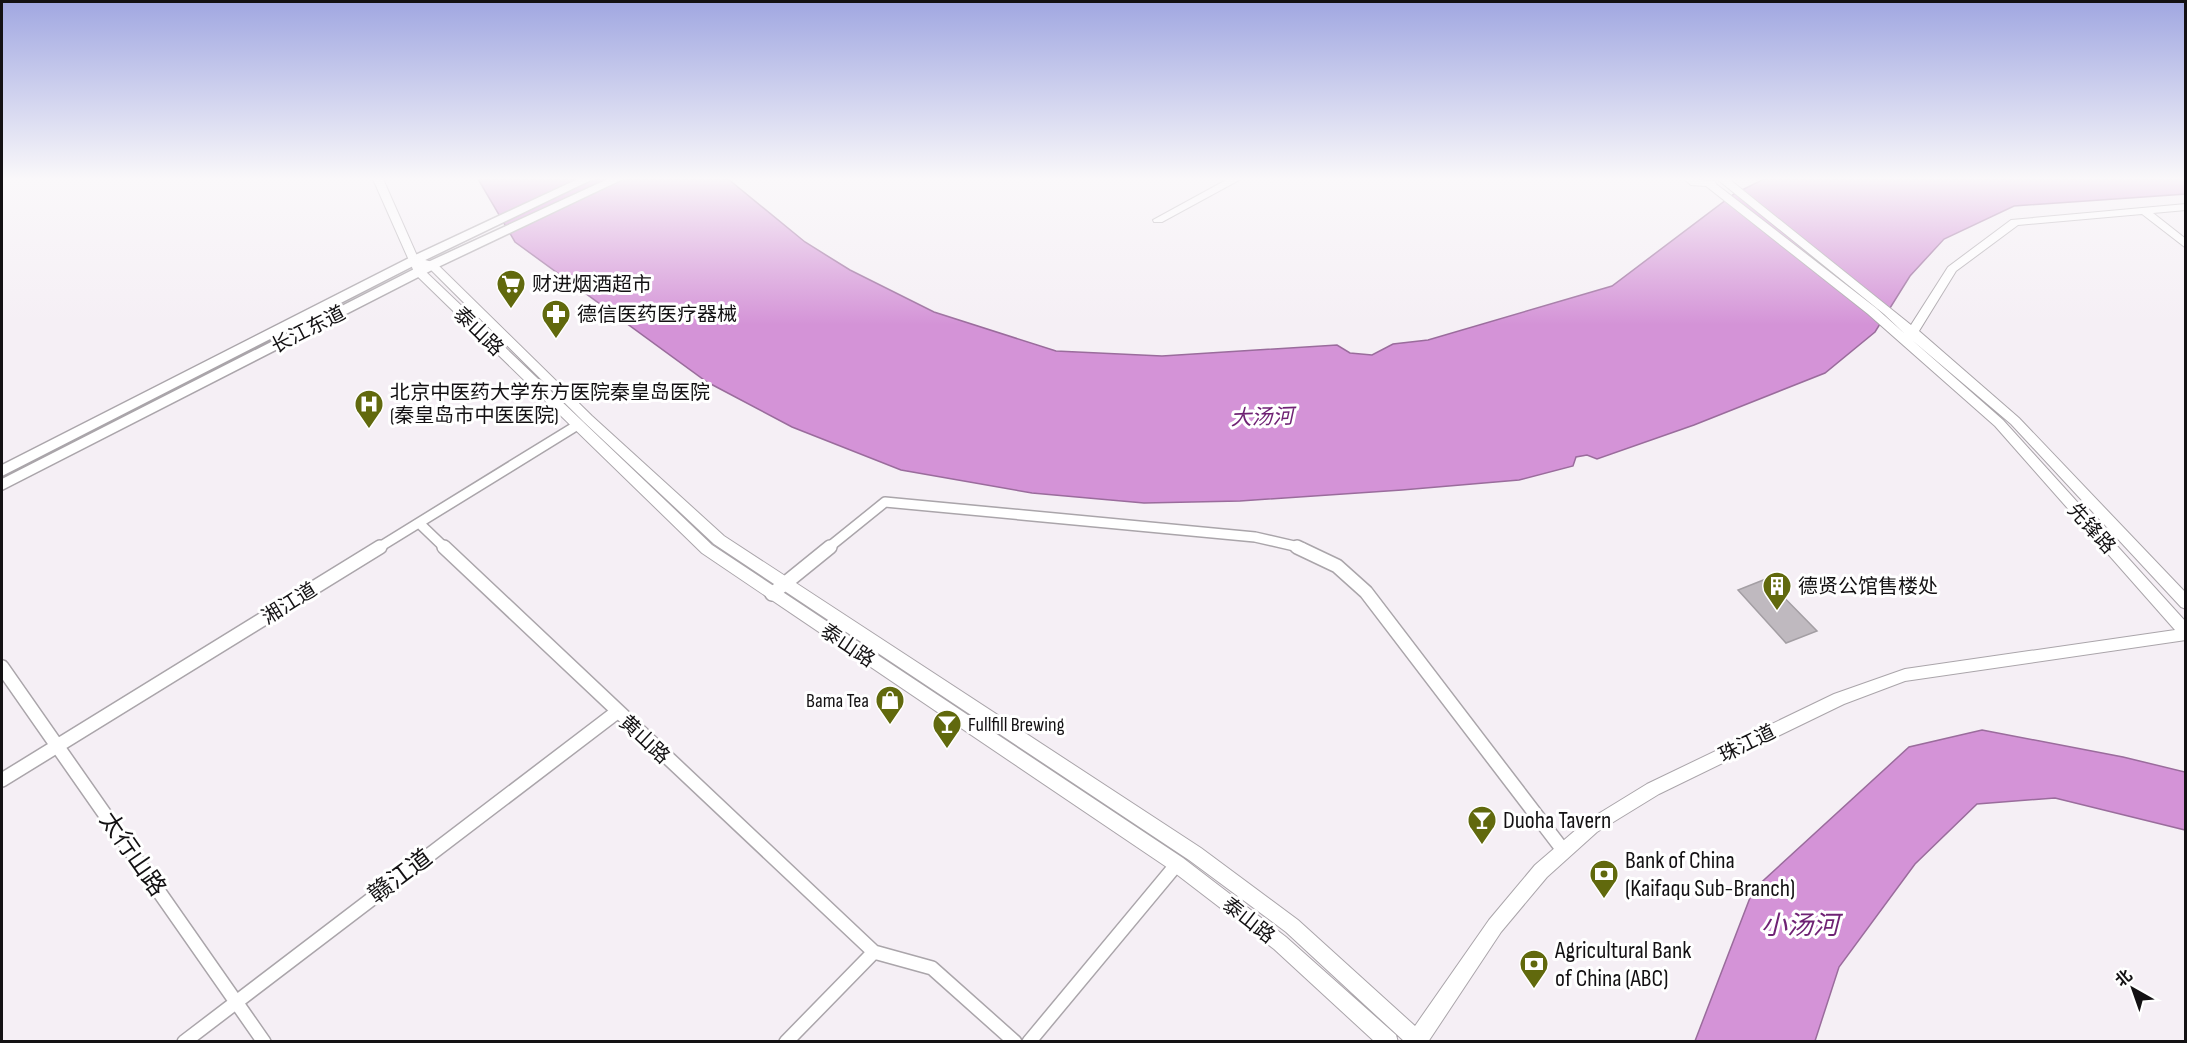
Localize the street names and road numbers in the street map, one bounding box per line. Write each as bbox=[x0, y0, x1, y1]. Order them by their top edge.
street label: 长江东道 bbox=[267, 301, 350, 359]
street label: 泰山路 bbox=[448, 302, 508, 361]
street label: 先锋路 bbox=[2062, 498, 2120, 559]
street label: 湘江道 bbox=[258, 578, 321, 630]
street label: 泰山路 bbox=[816, 619, 879, 673]
street label: 黄山路 bbox=[614, 710, 674, 769]
street label: 珠江道 bbox=[1715, 720, 1780, 768]
street label: 太行山路 bbox=[93, 807, 172, 902]
street label: 赣江道 bbox=[363, 843, 438, 910]
street label: 泰山路 bbox=[1217, 893, 1279, 949]

